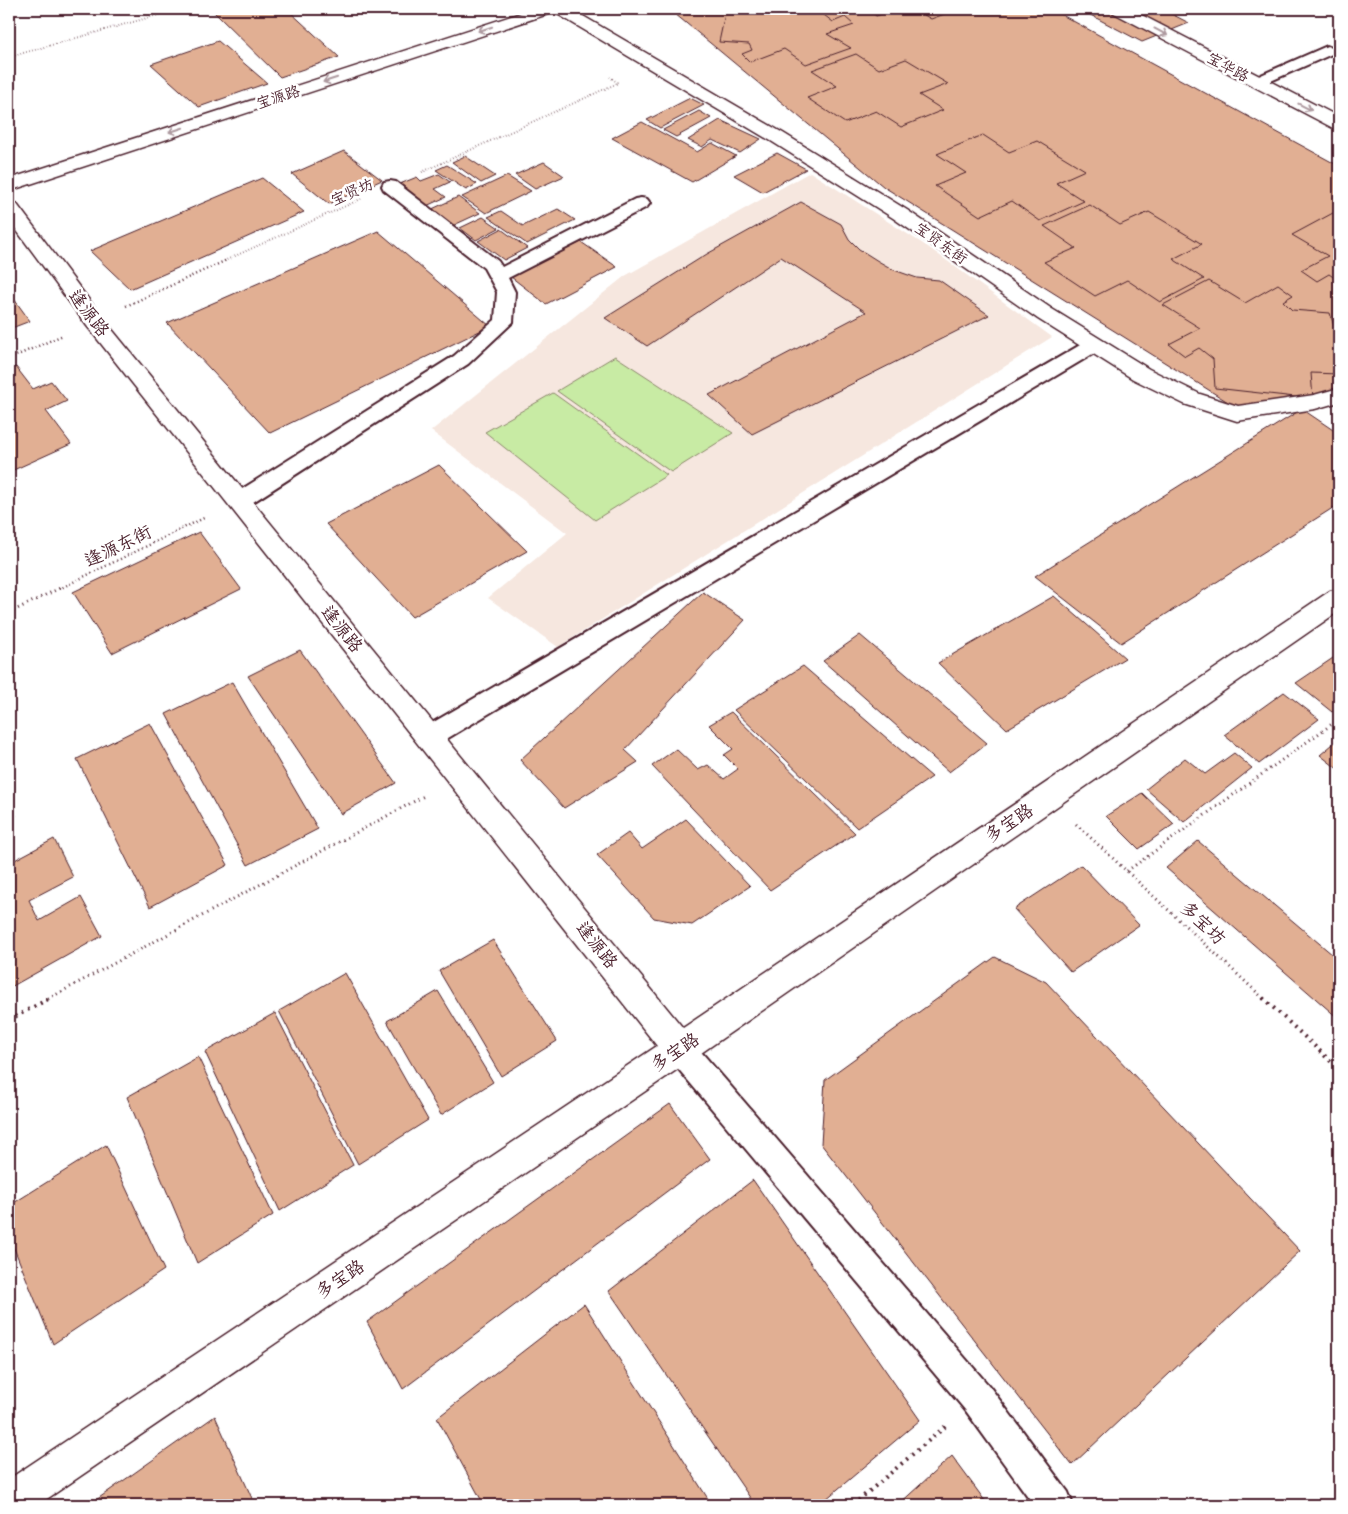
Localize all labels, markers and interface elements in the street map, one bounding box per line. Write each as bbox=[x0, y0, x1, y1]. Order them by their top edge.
one-way arrow bbox=[477, 25, 493, 34]
one-way arrow bbox=[1153, 27, 1168, 37]
street label: 宝华路 bbox=[1203, 47, 1253, 86]
one-way arrow bbox=[323, 75, 339, 85]
street label: 宝源路 bbox=[253, 80, 302, 113]
one-way arrow bbox=[1297, 102, 1312, 112]
one-way arrow bbox=[168, 126, 184, 136]
street label: 宝贤坊 bbox=[327, 173, 377, 210]
street label: 宝贤东街 bbox=[911, 217, 972, 268]
street label: 逢源路 bbox=[63, 284, 116, 342]
street label: 逢源东街 bbox=[80, 519, 156, 573]
street label: 逢源路 bbox=[316, 600, 369, 658]
street label: 多宝路 bbox=[979, 797, 1038, 848]
street label: 多宝坊 bbox=[1175, 895, 1232, 950]
street label: 逢源路 bbox=[571, 916, 624, 974]
street label: 多宝路 bbox=[645, 1026, 704, 1077]
street label: 多宝路 bbox=[310, 1253, 369, 1304]

